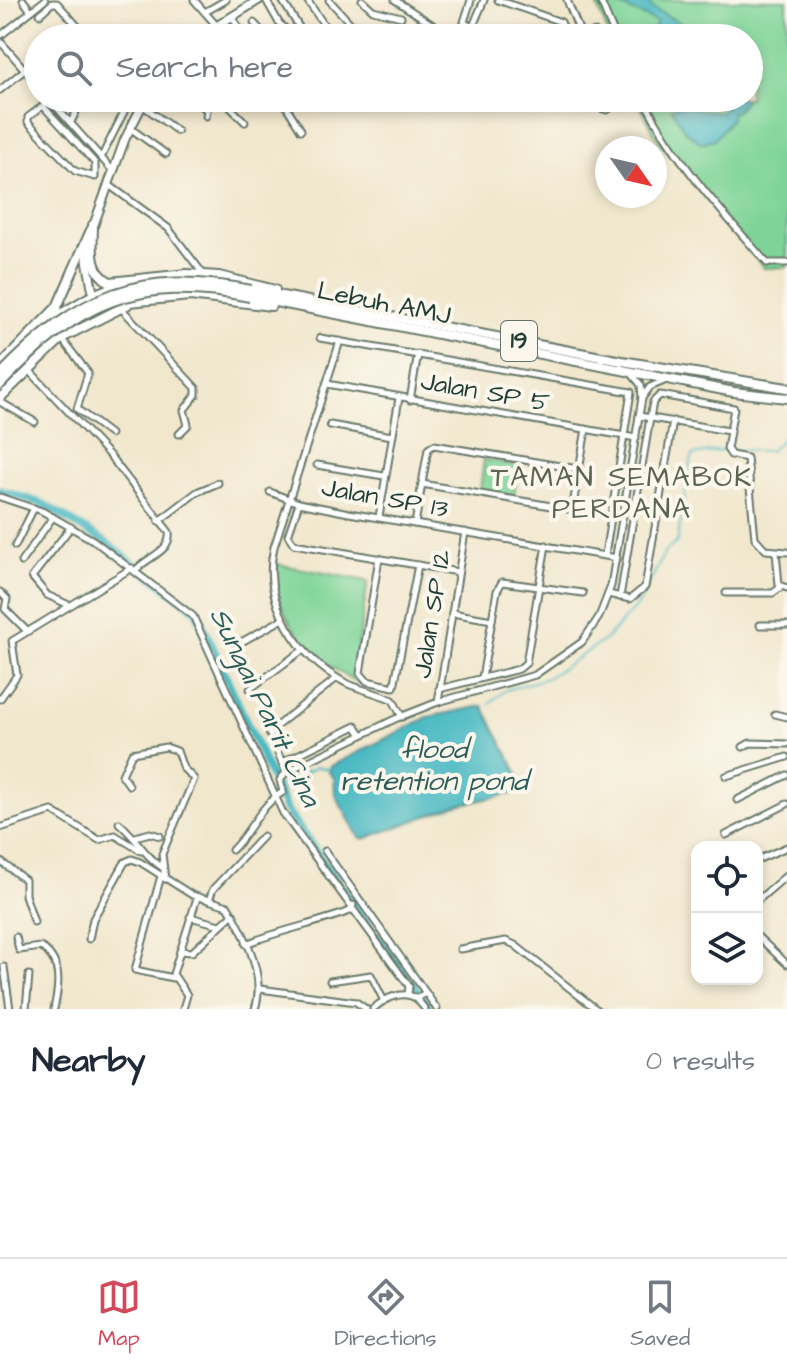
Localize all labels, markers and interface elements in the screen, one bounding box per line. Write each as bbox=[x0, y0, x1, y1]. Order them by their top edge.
search box bbox=[24, 24, 763, 112]
icon: search bbox=[52, 46, 96, 90]
text: Search here bbox=[116, 47, 293, 89]
north arrow bbox=[595, 136, 667, 208]
street label: Lebuh AMJ bbox=[314, 272, 454, 334]
road number: 19 bbox=[501, 321, 537, 361]
street label: Jalan SP 5 bbox=[418, 363, 552, 421]
district label: TAMAN SEMABOK PERDANA bbox=[491, 458, 753, 529]
street label: Jalan SP 13 bbox=[319, 469, 451, 527]
street label: Jalan SP 12 bbox=[404, 547, 460, 681]
water label: Sungai Parit Cina bbox=[199, 601, 331, 815]
water label: flood retention pond bbox=[340, 730, 533, 801]
map controls bbox=[691, 841, 763, 985]
button: locate bbox=[691, 841, 763, 913]
button: layers bbox=[691, 913, 763, 985]
text: Nearby bbox=[32, 1037, 146, 1085]
text: 0 results bbox=[646, 1043, 755, 1079]
tab: Map bbox=[97, 1275, 141, 1354]
tab: Directions bbox=[334, 1275, 437, 1354]
tab: Saved bbox=[630, 1275, 690, 1354]

